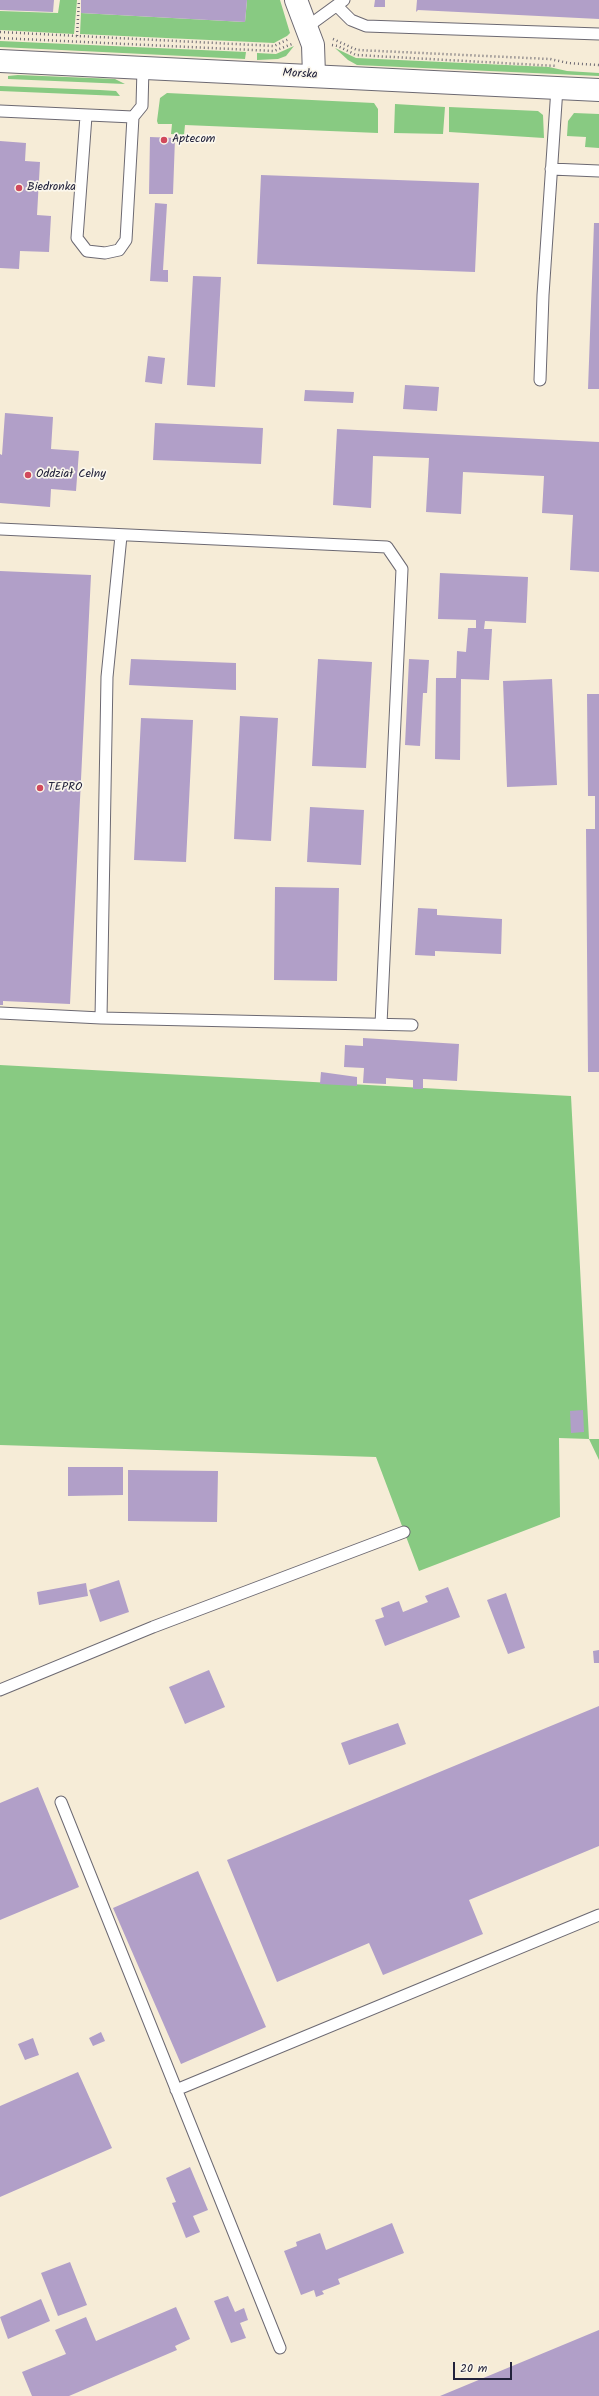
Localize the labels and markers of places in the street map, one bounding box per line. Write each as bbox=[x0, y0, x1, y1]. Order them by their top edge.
place label: Aptecom bbox=[172, 133, 215, 147]
marker: Aptecom bbox=[159, 135, 169, 145]
place label: Biedronka bbox=[27, 181, 76, 195]
marker: Biedronka bbox=[14, 183, 24, 193]
place label: Oddział Celny bbox=[36, 468, 106, 482]
marker: Oddział Celny bbox=[23, 470, 33, 480]
place label: TEPRO bbox=[48, 781, 82, 795]
marker: TEPRO bbox=[35, 783, 45, 793]

